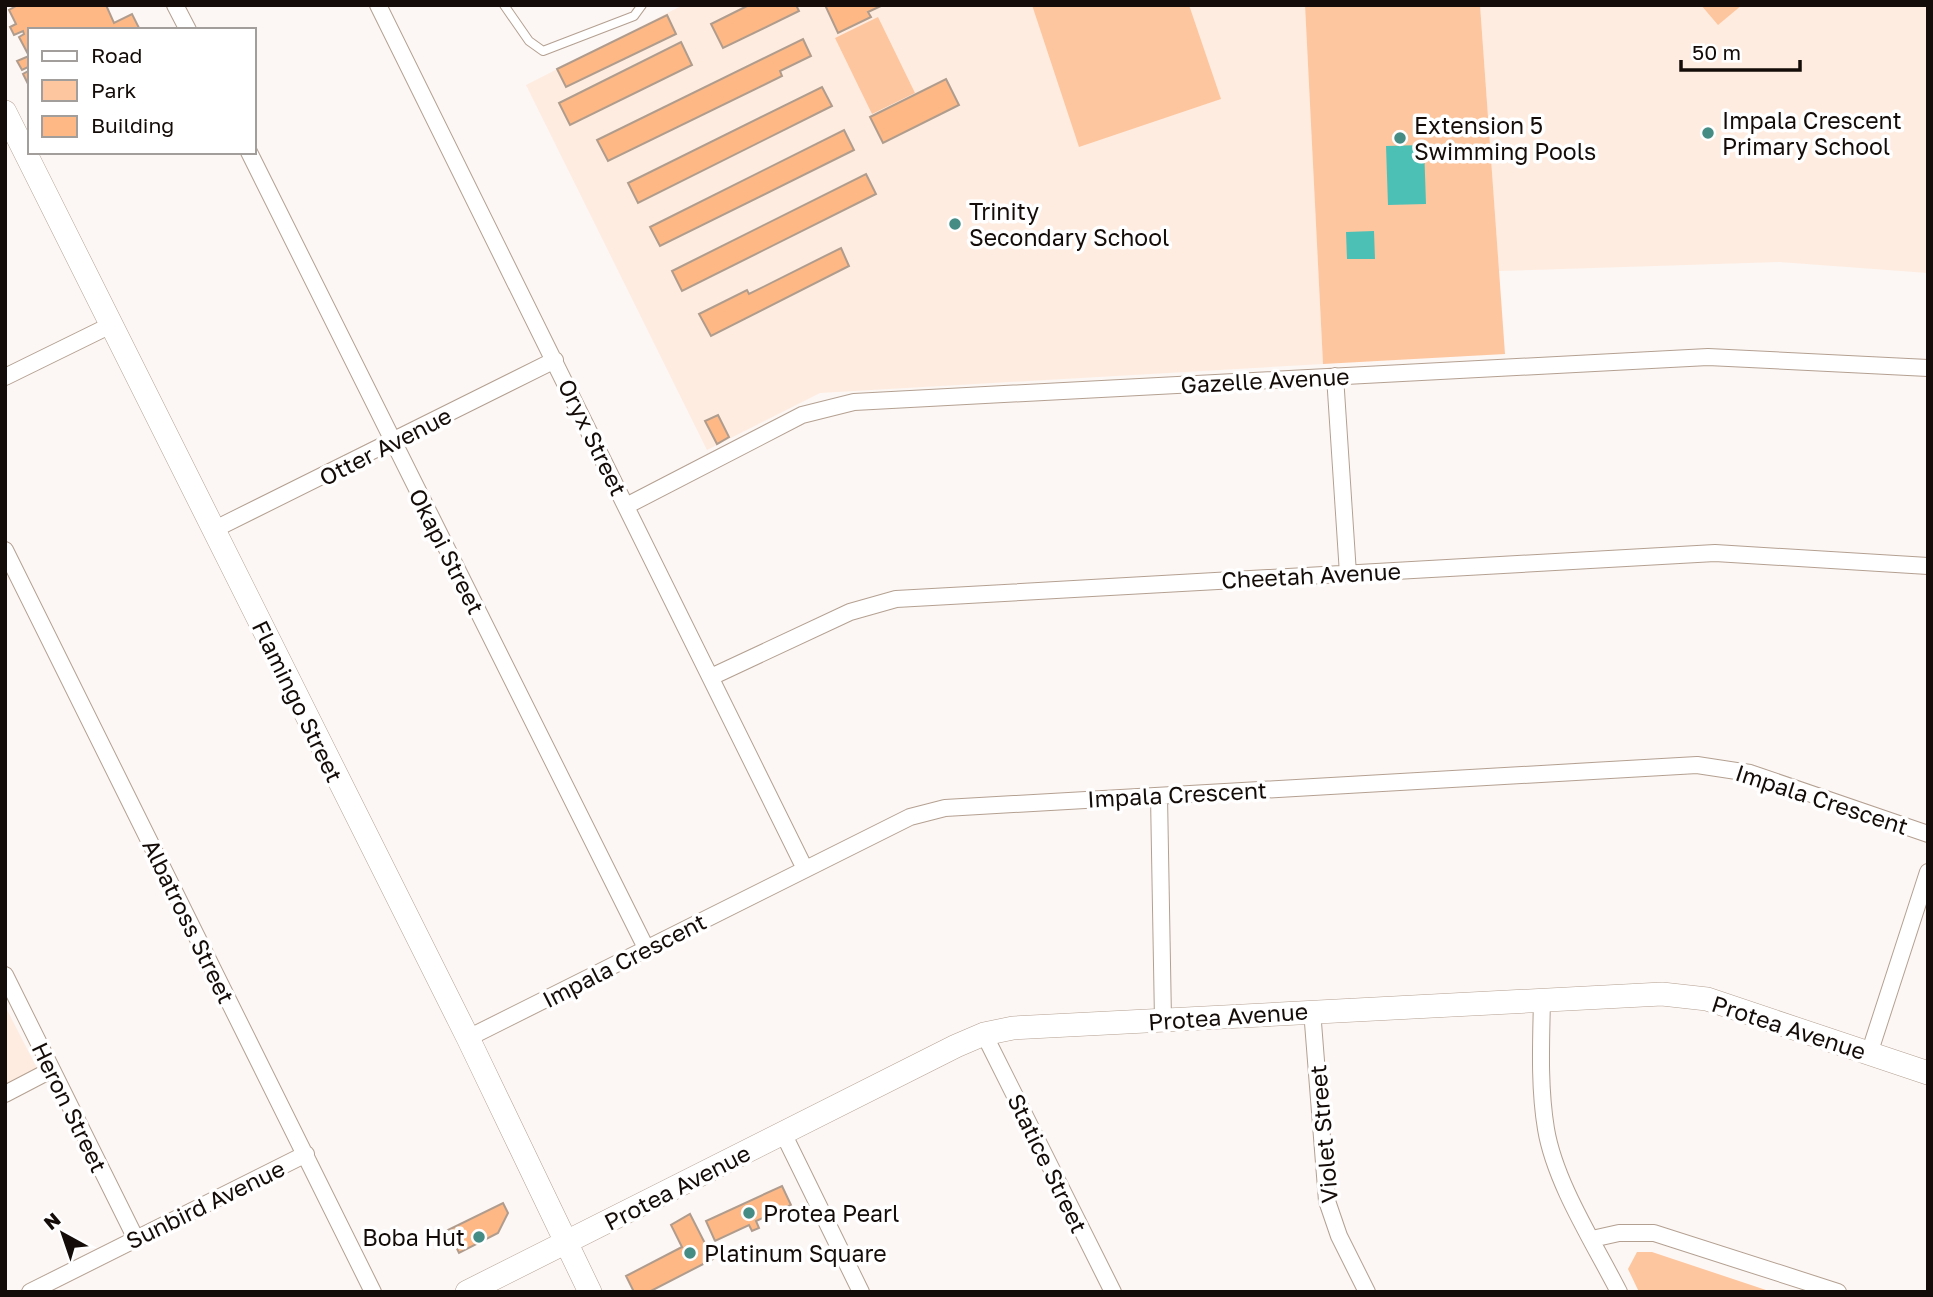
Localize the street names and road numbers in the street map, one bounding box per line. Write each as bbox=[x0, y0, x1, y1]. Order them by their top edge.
street label: Gazelle Avenue bbox=[1180, 362, 1350, 398]
street label: Oryx Street bbox=[553, 374, 633, 500]
street label: Otter Avenue bbox=[314, 401, 456, 491]
street label: Okapi Street bbox=[403, 484, 491, 618]
street label: Cheetah Avenue bbox=[1221, 556, 1401, 594]
street label: Flamingo Street bbox=[247, 616, 349, 786]
street label: Impala Crescent bbox=[1732, 758, 1912, 840]
street label: Impala Crescent bbox=[1087, 775, 1267, 813]
street label: Albatross Street bbox=[137, 834, 241, 1008]
street label: Impala Crescent bbox=[538, 907, 710, 1013]
street label: Protea Avenue bbox=[1709, 989, 1869, 1065]
street label: Protea Avenue bbox=[1147, 996, 1309, 1036]
street label: Heron Street bbox=[26, 1037, 114, 1177]
street label: Violet Street bbox=[1303, 1064, 1343, 1204]
street label: Statice Street bbox=[1002, 1089, 1094, 1237]
street label: Protea Avenue bbox=[599, 1138, 755, 1236]
street label: Sunbird Avenue bbox=[121, 1154, 289, 1254]

